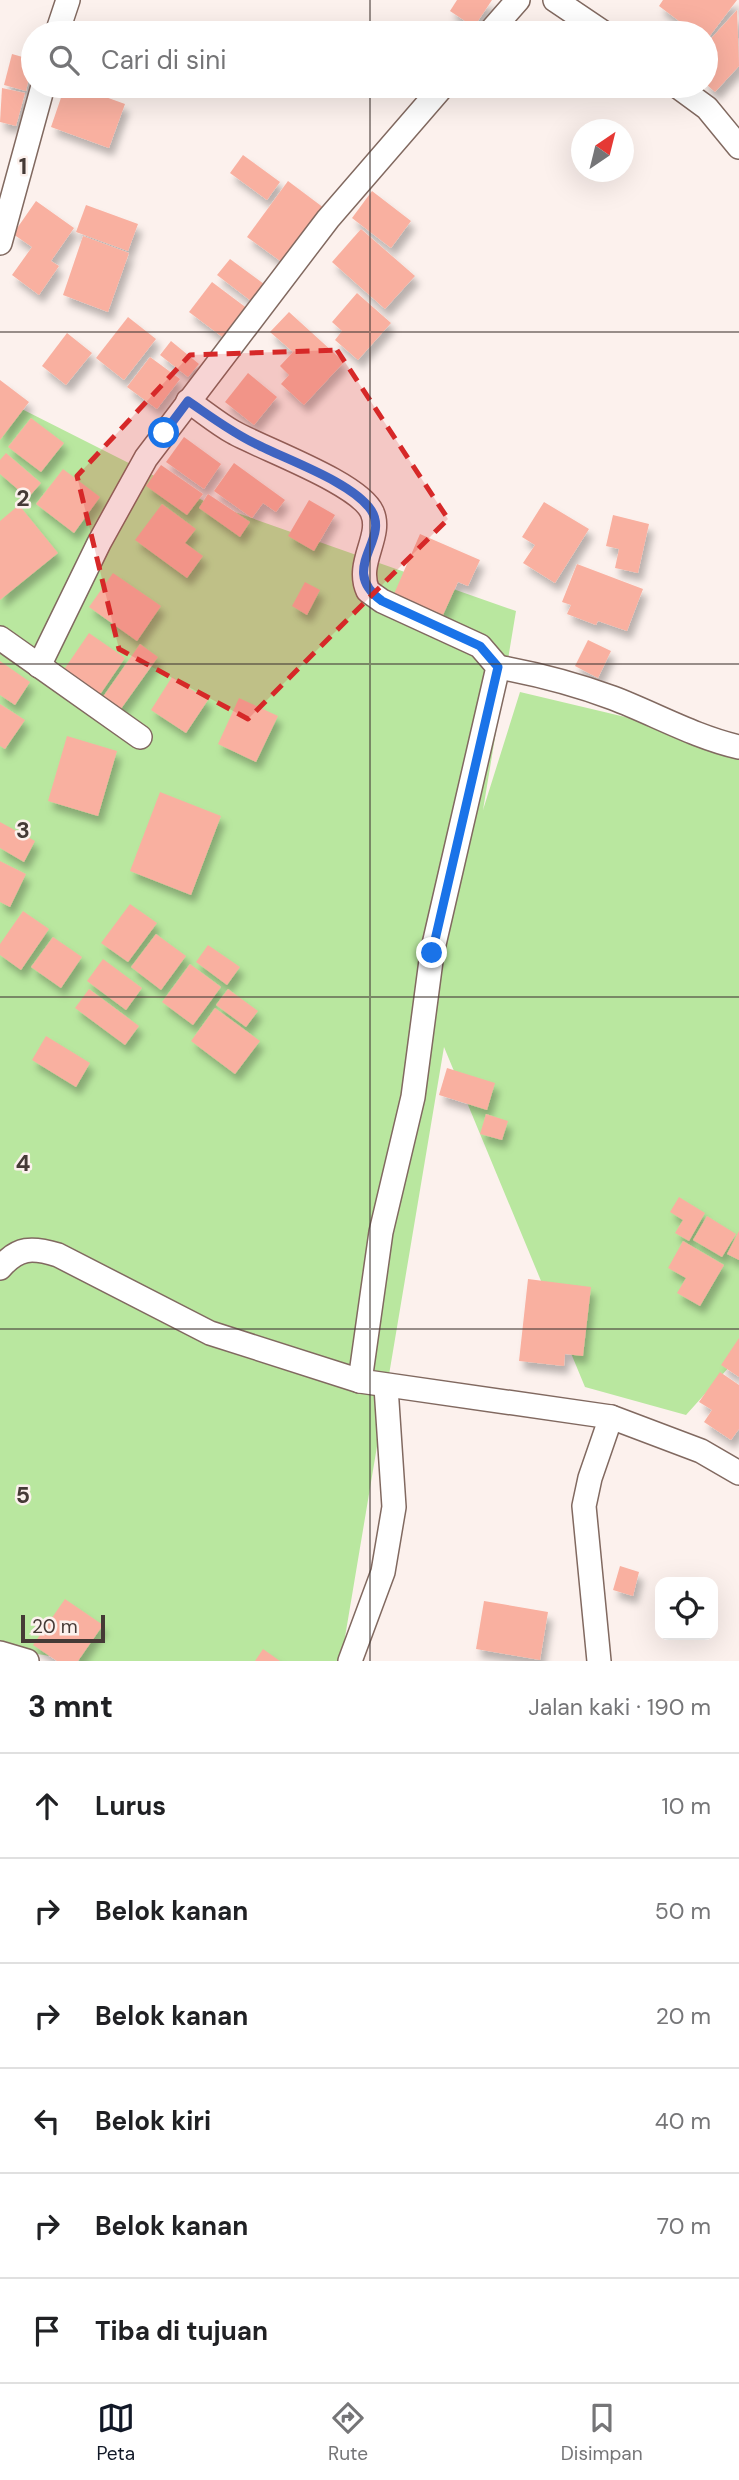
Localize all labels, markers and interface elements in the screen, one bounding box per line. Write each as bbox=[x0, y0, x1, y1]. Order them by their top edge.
search box bbox=[21, 21, 718, 98]
icon: search bbox=[45, 41, 83, 79]
text: Cari di sini bbox=[101, 43, 226, 77]
north arrow bbox=[571, 119, 634, 182]
text: 1 bbox=[19, 151, 27, 181]
route start bbox=[148, 417, 179, 448]
text: 2 bbox=[16, 483, 30, 513]
text: 3 bbox=[16, 815, 30, 845]
route end bbox=[416, 937, 447, 968]
text: 4 bbox=[16, 1148, 31, 1178]
text: 5 bbox=[16, 1480, 30, 1510]
map controls bbox=[655, 1577, 718, 1640]
button: locate bbox=[655, 1577, 718, 1640]
scale bar bbox=[21, 1612, 105, 1644]
text: 20 m bbox=[32, 1614, 78, 1639]
text: 3 mnt bbox=[28, 1687, 113, 1726]
text: Jalan kaki · 190 m bbox=[528, 1692, 711, 1722]
icon: ahead bbox=[28, 1787, 66, 1825]
text: Lurus bbox=[95, 1789, 166, 1823]
text: 10 m bbox=[661, 1791, 711, 1821]
icon: right bbox=[28, 1892, 66, 1930]
text: Belok kanan bbox=[95, 1894, 248, 1928]
text: 50 m bbox=[655, 1896, 711, 1926]
icon: right bbox=[28, 1997, 66, 2035]
text: Belok kanan bbox=[95, 1999, 248, 2033]
text: 20 m bbox=[656, 2001, 711, 2031]
icon: left bbox=[28, 2102, 66, 2140]
text: Belok kiri bbox=[95, 2104, 211, 2138]
text: 40 m bbox=[655, 2106, 711, 2136]
icon: right bbox=[28, 2207, 66, 2245]
text: Belok kanan bbox=[95, 2209, 248, 2243]
text: 70 m bbox=[657, 2211, 711, 2241]
icon: arrive bbox=[28, 2312, 66, 2350]
text: Tiba di tujuan bbox=[95, 2314, 268, 2348]
tab: Peta bbox=[96, 2399, 135, 2466]
tab: Rute bbox=[328, 2399, 368, 2466]
tab: Disimpan bbox=[561, 2399, 643, 2466]

